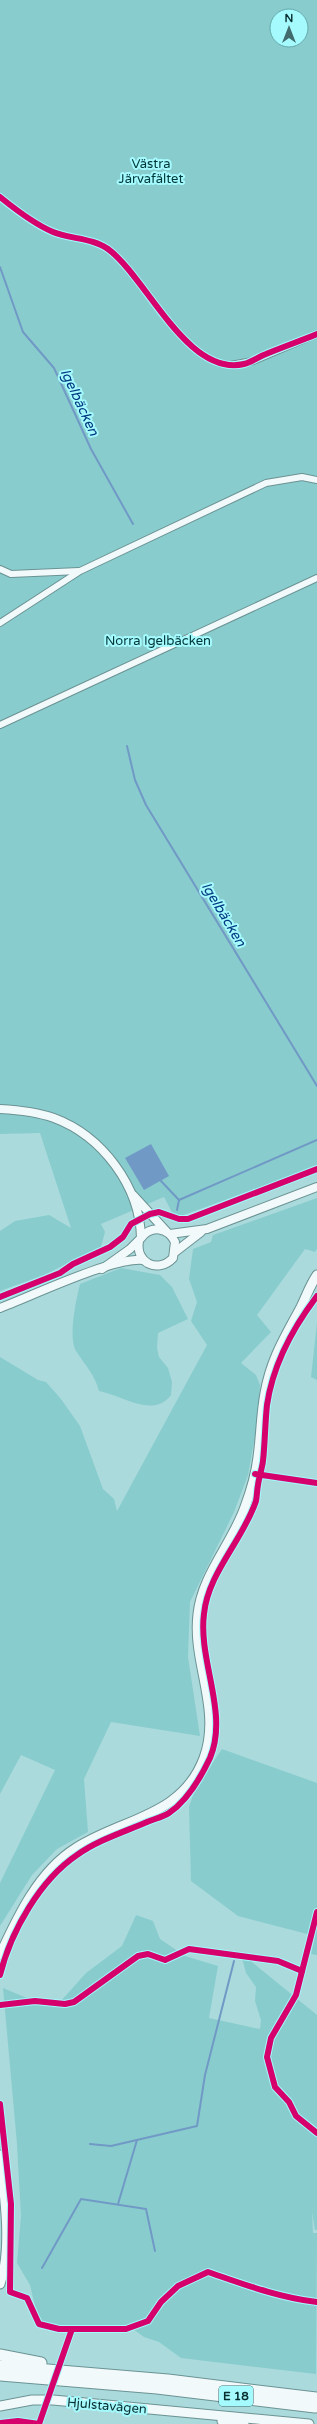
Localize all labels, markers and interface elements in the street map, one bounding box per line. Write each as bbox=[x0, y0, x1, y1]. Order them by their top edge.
north arrow bbox=[269, 8, 309, 48]
text: N bbox=[285, 12, 293, 25]
park label: Västra Järvafältet bbox=[119, 156, 183, 187]
water label: Igelbäcken bbox=[57, 366, 103, 439]
park label: Norra Igelbäcken bbox=[105, 633, 211, 649]
water label: Igelbäcken bbox=[198, 879, 250, 950]
road number: E 18 bbox=[219, 2386, 253, 2406]
street label: Hjulstavägen bbox=[66, 2395, 148, 2417]

